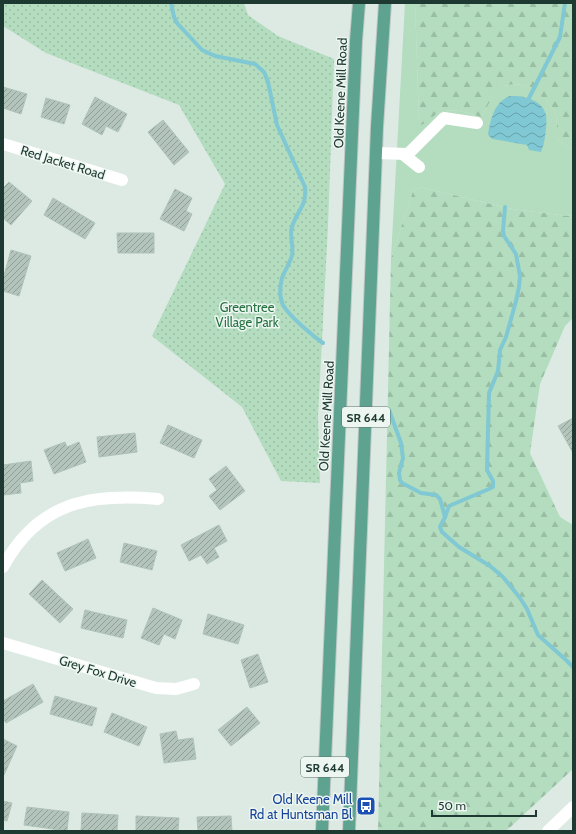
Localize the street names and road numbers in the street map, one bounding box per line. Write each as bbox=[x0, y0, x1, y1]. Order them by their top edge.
street label: Old Keene Mill Road bbox=[330, 37, 350, 149]
street label: Red Jacket Road bbox=[19, 142, 107, 182]
street label: Old Keene Mill Road bbox=[315, 360, 337, 472]
road number: SR 644 bbox=[342, 407, 390, 427]
street label: Grey Fox Drive bbox=[57, 652, 139, 690]
road number: SR 644 bbox=[301, 757, 349, 777]

